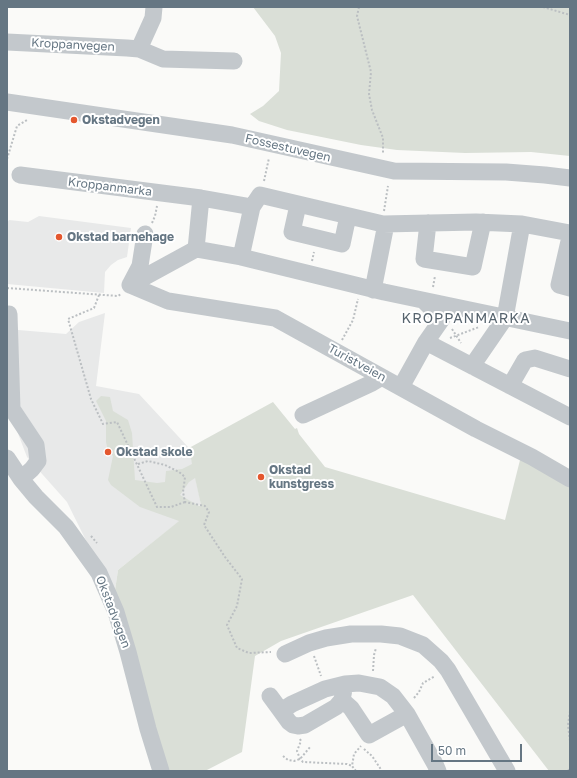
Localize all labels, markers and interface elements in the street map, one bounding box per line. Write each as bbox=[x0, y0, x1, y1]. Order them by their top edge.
street label: Kroppanvegen bbox=[31, 36, 115, 54]
place label: Okstadvegen bbox=[82, 113, 160, 127]
marker: Okstadvegen bbox=[69, 115, 79, 125]
street label: Fossestuvegen bbox=[244, 131, 332, 165]
street label: Kroppanmarka bbox=[67, 175, 153, 199]
place label: Okstad barnehage bbox=[67, 230, 174, 244]
marker: Okstad barnehage bbox=[54, 232, 64, 242]
district label: KROPPANMARKA bbox=[401, 311, 531, 327]
street label: Turistveien bbox=[326, 341, 388, 385]
place label: Okstad skole bbox=[116, 445, 193, 459]
marker: Okstad skole bbox=[103, 447, 113, 457]
place label: Okstad kunstgress bbox=[269, 463, 334, 491]
marker: Okstad kunstgress bbox=[256, 472, 266, 482]
street label: Okstadvegen bbox=[93, 574, 133, 650]
scale bar bbox=[433, 736, 524, 762]
text: 50 m bbox=[438, 743, 466, 758]

